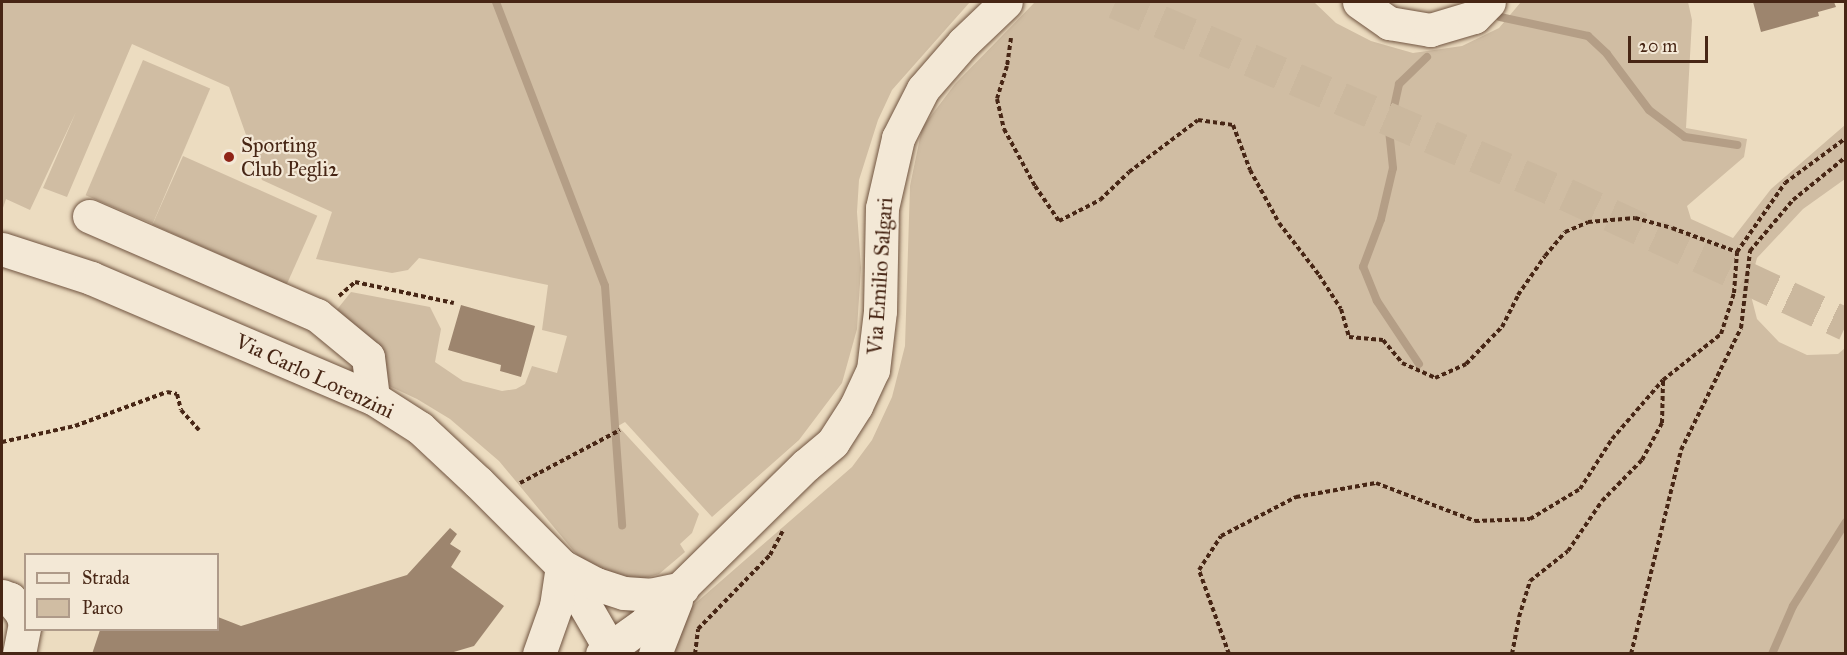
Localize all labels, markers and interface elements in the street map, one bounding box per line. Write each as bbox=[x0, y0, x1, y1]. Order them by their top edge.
scale bar bbox=[1631, 24, 1710, 62]
text: 20 m bbox=[1639, 35, 1677, 57]
place label: Sporting Club Pegli2 bbox=[241, 132, 339, 182]
marker: Sporting Club Pegli2 bbox=[222, 150, 236, 164]
street label: Via Emilio Salgari bbox=[862, 196, 898, 356]
street label: Via Carlo Lorenzini bbox=[232, 328, 398, 424]
legend bbox=[24, 553, 219, 631]
text: Strada bbox=[82, 567, 130, 589]
text: Parco bbox=[82, 597, 123, 619]

